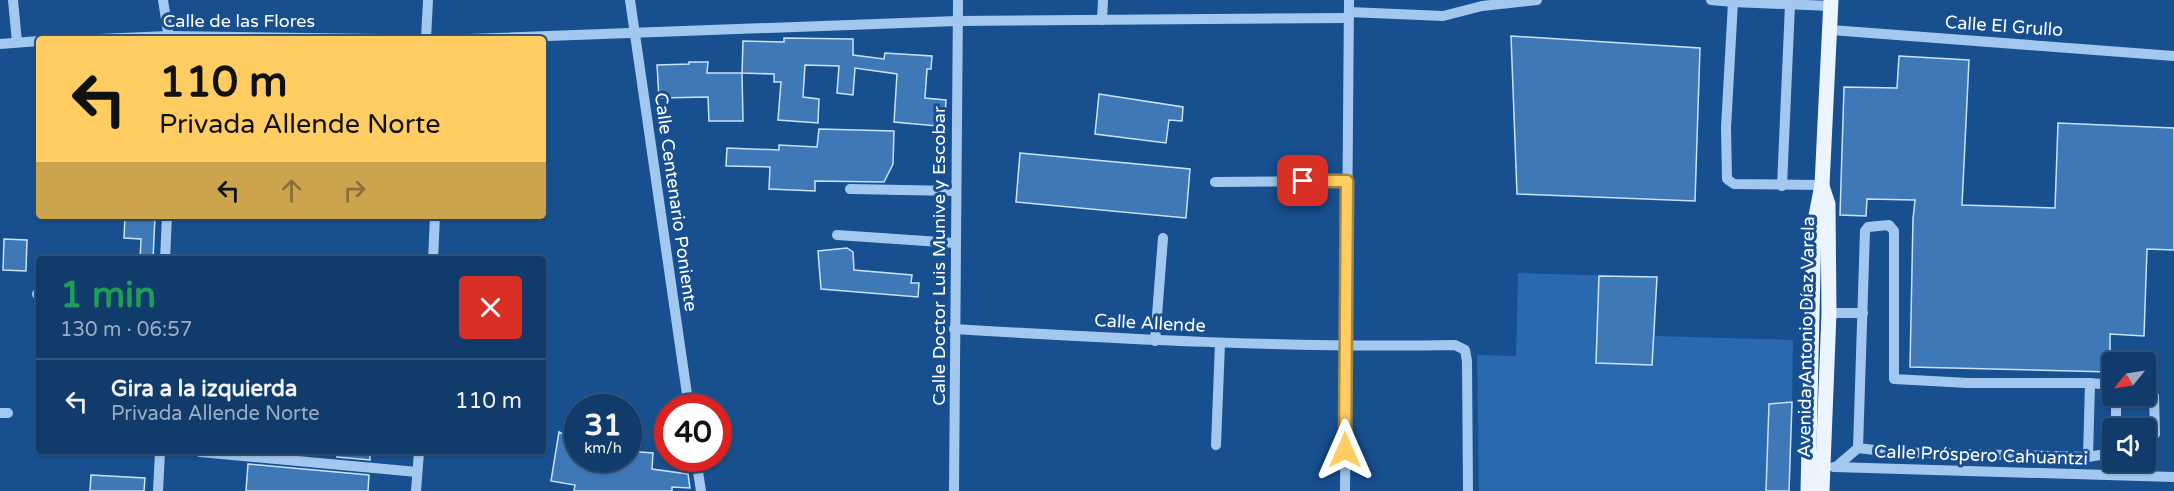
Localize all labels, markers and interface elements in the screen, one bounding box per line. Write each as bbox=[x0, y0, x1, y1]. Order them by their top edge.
street label: Calle de las Flores bbox=[163, 10, 315, 32]
street label: Calle El Grullo bbox=[1944, 11, 2064, 41]
text: 110 m bbox=[159, 57, 288, 108]
icon: left bbox=[60, 60, 138, 138]
street label: Calle Centenario Poniente bbox=[650, 91, 702, 313]
street label: Calle Doctor Luis Munive y Escobar bbox=[928, 106, 950, 406]
text: Privada Allende Norte bbox=[159, 108, 441, 141]
pin bbox=[1277, 155, 1328, 206]
icon: arrive bbox=[1286, 164, 1319, 197]
icon: left bbox=[212, 174, 245, 207]
icon: ahead bbox=[275, 174, 308, 207]
icon: right bbox=[338, 174, 371, 207]
street label: Avenida Antonio Díaz Varela bbox=[1793, 216, 1819, 458]
text: 1 min bbox=[60, 274, 156, 317]
button: close bbox=[459, 276, 522, 339]
street label: Calle Allende bbox=[1094, 309, 1206, 337]
text: 130 m · 06:57 bbox=[60, 318, 192, 342]
north arrow bbox=[2102, 352, 2156, 406]
map controls bbox=[2102, 352, 2156, 472]
text: Gira a la izquierda bbox=[111, 376, 297, 402]
icon: left bbox=[60, 385, 93, 418]
text: 110 m bbox=[455, 388, 522, 414]
speed limit sign: 40 bbox=[654, 394, 732, 472]
text: Privada Allende Norte bbox=[111, 402, 320, 426]
text: 31 bbox=[584, 407, 622, 444]
position arrow bbox=[1313, 418, 1377, 482]
button: sound bbox=[2102, 418, 2156, 472]
text: km/h bbox=[584, 439, 622, 457]
street label: Calle Próspero Cahuantzi bbox=[1874, 440, 2088, 470]

